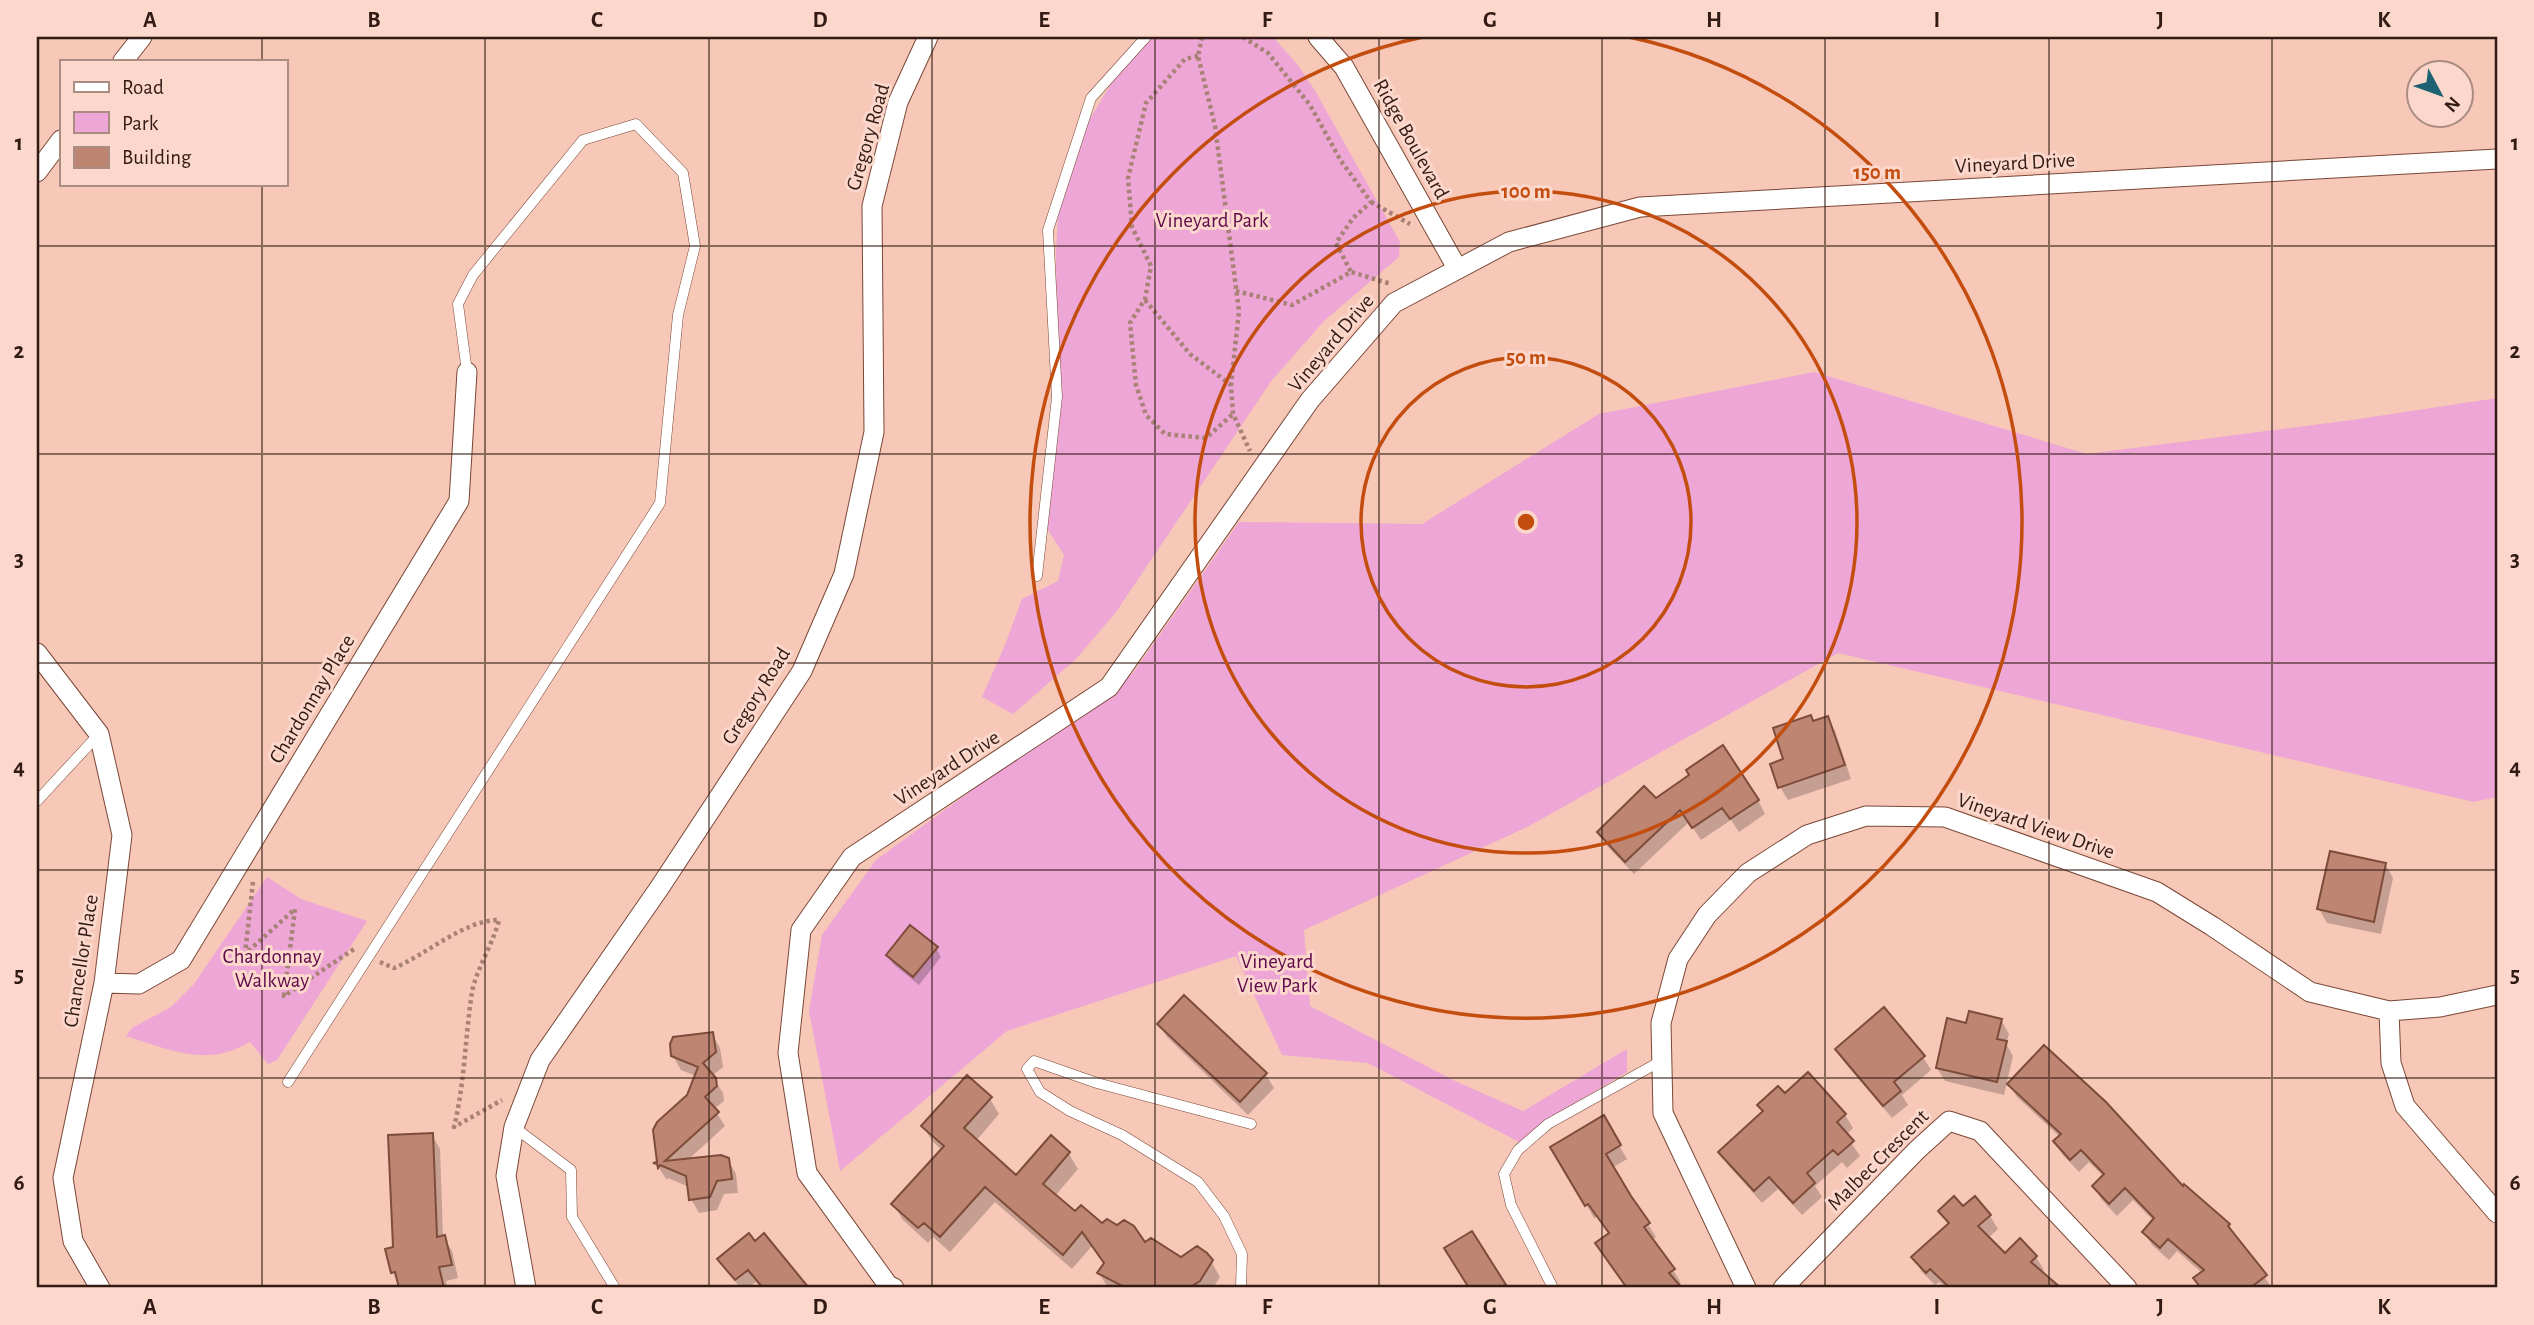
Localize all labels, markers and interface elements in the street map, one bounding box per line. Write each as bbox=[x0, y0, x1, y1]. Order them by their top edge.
text: A bbox=[143, 9, 157, 32]
text: B bbox=[367, 9, 381, 32]
text: C bbox=[591, 9, 603, 32]
text: D bbox=[812, 9, 828, 32]
text: E bbox=[1038, 9, 1050, 32]
text: F bbox=[1262, 9, 1273, 32]
text: G bbox=[1483, 9, 1497, 32]
text: H bbox=[1706, 9, 1722, 32]
text: I bbox=[1934, 9, 1940, 32]
text: J bbox=[2156, 9, 2164, 32]
text: K bbox=[2377, 9, 2391, 32]
legend bbox=[60, 60, 287, 186]
north arrow bbox=[2404, 60, 2474, 130]
street label: Ridge Boulevard bbox=[1369, 75, 1453, 203]
text: Road bbox=[122, 77, 164, 98]
street label: Gregory Road bbox=[843, 81, 893, 193]
text: N bbox=[2440, 93, 2463, 115]
text: Park bbox=[122, 113, 159, 134]
text: 1 bbox=[15, 132, 23, 155]
text: 1 bbox=[2511, 132, 2519, 155]
text: Building bbox=[122, 147, 192, 168]
street label: Vineyard Drive bbox=[1954, 149, 2076, 177]
text: 150 m bbox=[1853, 162, 1901, 183]
text: 100 m bbox=[1501, 181, 1551, 202]
park label: Vineyard Park bbox=[1156, 210, 1269, 231]
street label: Vineyard Drive bbox=[1284, 290, 1378, 396]
text: 2 bbox=[14, 340, 25, 363]
text: 2 bbox=[2510, 340, 2521, 363]
text: 50 m bbox=[1506, 347, 1546, 368]
centre of rings bbox=[1514, 510, 1538, 534]
text: 3 bbox=[14, 548, 24, 571]
text: 3 bbox=[2510, 548, 2520, 571]
street label: Chardonnay Place bbox=[265, 631, 359, 767]
street label: Gregory Road bbox=[718, 644, 794, 748]
street label: Vineyard Drive bbox=[891, 726, 1003, 810]
text: 4 bbox=[13, 756, 25, 779]
text: 4 bbox=[2509, 756, 2521, 779]
street label: Vineyard View Drive bbox=[1955, 789, 2117, 863]
street label: Chancellor Place bbox=[60, 893, 102, 1029]
park label: Chardonnay Walkway bbox=[223, 946, 321, 991]
park label: Vineyard View Park bbox=[1237, 951, 1318, 996]
text: 5 bbox=[14, 964, 24, 987]
text: 5 bbox=[2510, 964, 2520, 987]
street label: Malbec Crescent bbox=[1823, 1105, 1933, 1215]
text: 6 bbox=[13, 1172, 25, 1195]
text: 6 bbox=[2509, 1172, 2521, 1195]
text: A bbox=[143, 1296, 157, 1319]
text: B bbox=[367, 1296, 381, 1319]
text: C bbox=[591, 1296, 603, 1319]
text: D bbox=[812, 1296, 828, 1319]
text: E bbox=[1038, 1296, 1050, 1319]
text: F bbox=[1262, 1296, 1273, 1319]
text: G bbox=[1483, 1296, 1497, 1319]
text: H bbox=[1706, 1296, 1722, 1319]
text: I bbox=[1934, 1296, 1940, 1319]
text: J bbox=[2156, 1296, 2164, 1319]
text: K bbox=[2377, 1296, 2391, 1319]

